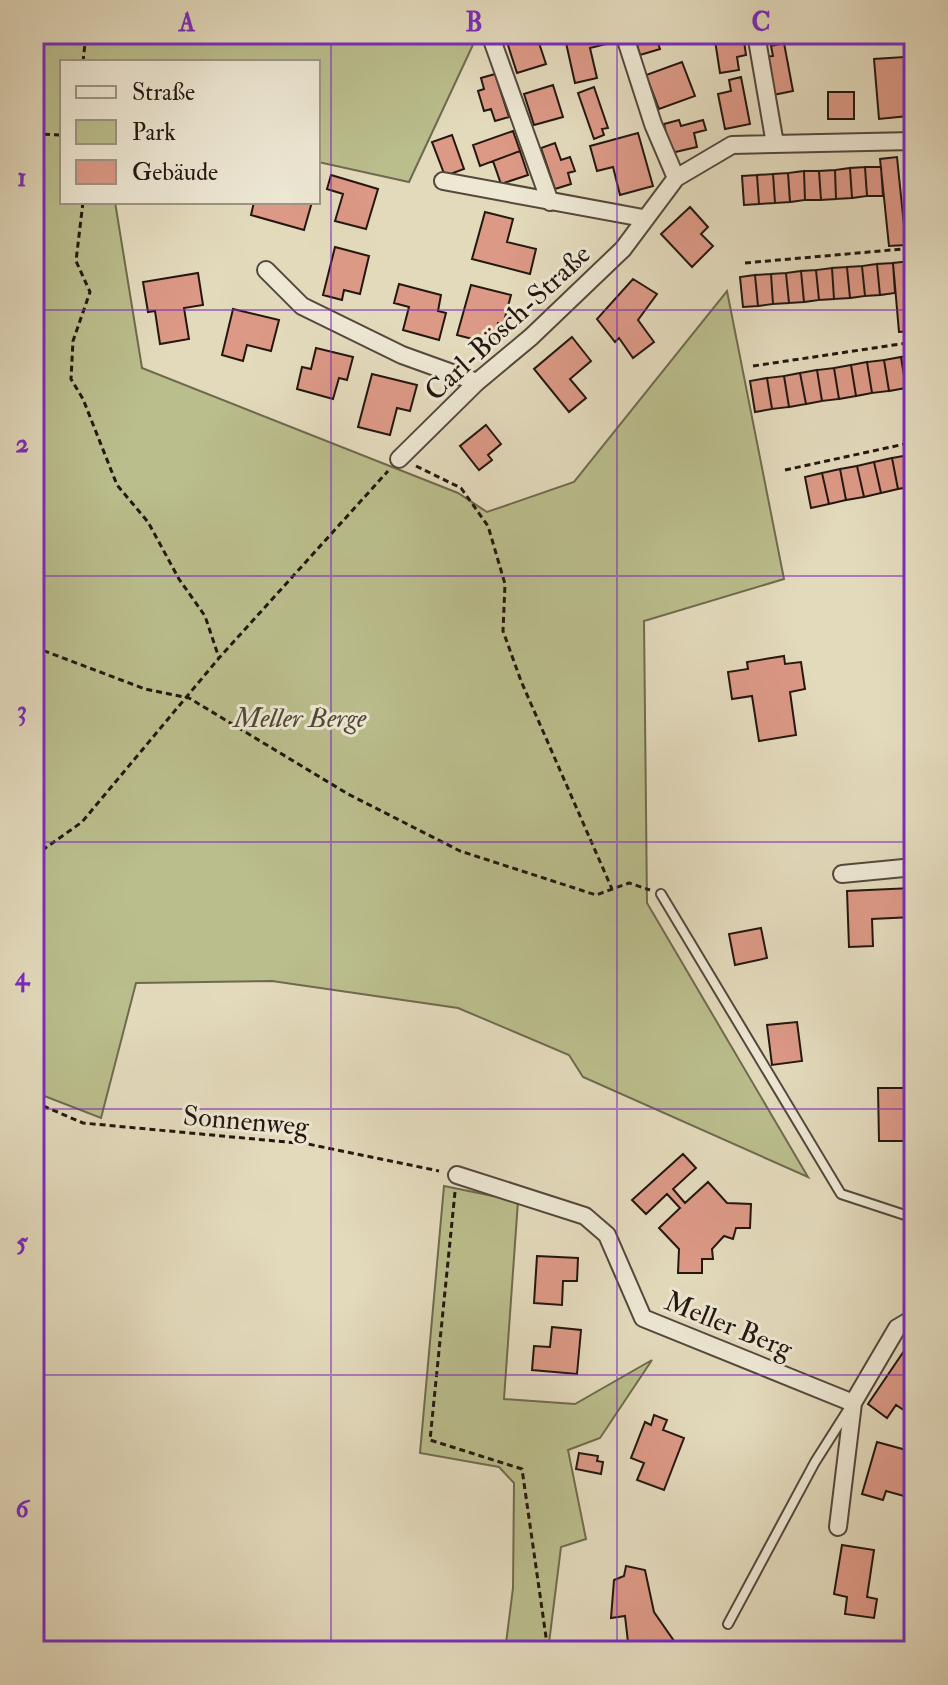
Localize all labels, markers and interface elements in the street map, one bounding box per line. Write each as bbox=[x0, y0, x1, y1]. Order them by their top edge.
text: A bbox=[178, 7, 196, 39]
text: B bbox=[465, 7, 483, 39]
text: C bbox=[751, 7, 771, 39]
legend bbox=[60, 60, 320, 204]
text: Straße bbox=[132, 77, 195, 108]
text: Park bbox=[132, 117, 176, 148]
text: Gebäude bbox=[132, 157, 218, 188]
text: 1 bbox=[17, 162, 27, 194]
street label: Carl-Bösch-Straße bbox=[418, 237, 598, 409]
text: 2 bbox=[15, 428, 29, 460]
text: 3 bbox=[17, 695, 27, 727]
park label: Meller Berge bbox=[232, 701, 367, 736]
text: 4 bbox=[14, 961, 31, 993]
street label: Sonnenweg bbox=[181, 1099, 312, 1145]
text: 5 bbox=[16, 1227, 28, 1259]
street label: Meller Berg bbox=[659, 1284, 799, 1367]
text: 6 bbox=[15, 1493, 30, 1525]

